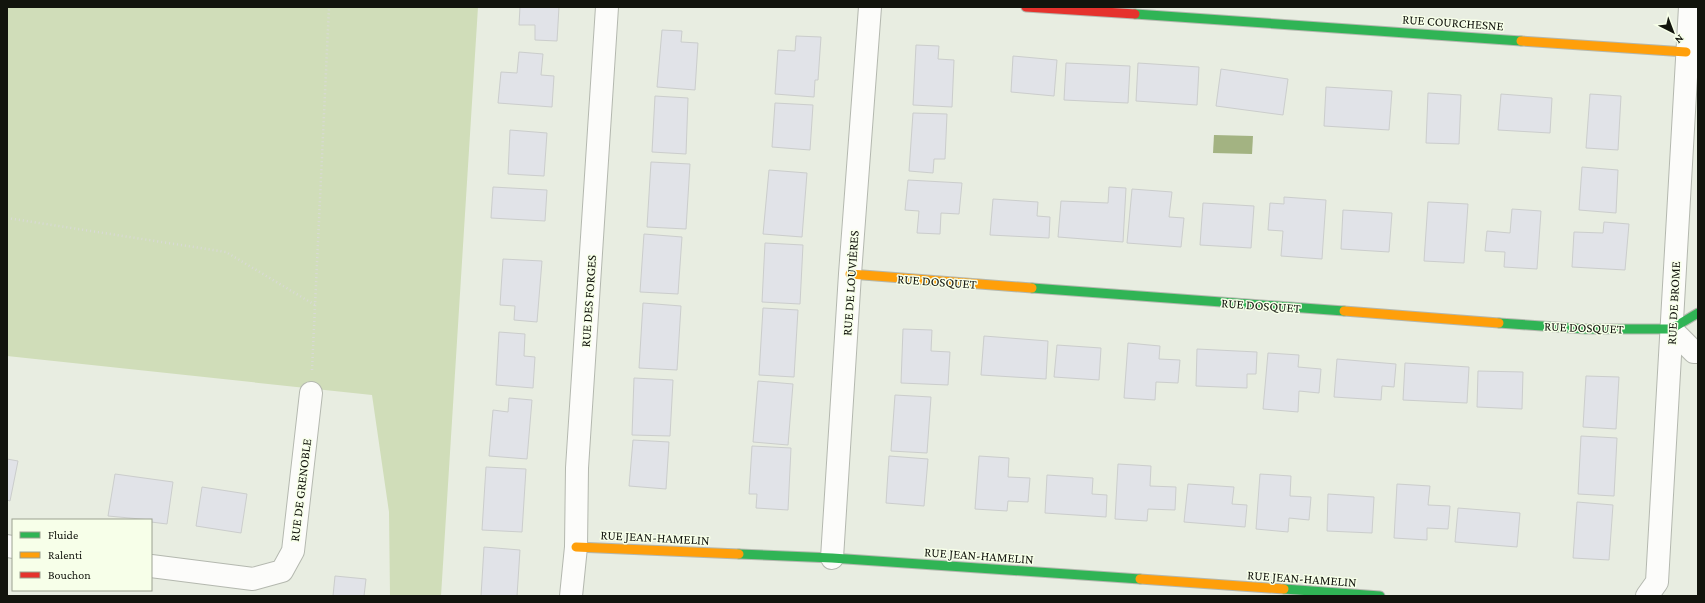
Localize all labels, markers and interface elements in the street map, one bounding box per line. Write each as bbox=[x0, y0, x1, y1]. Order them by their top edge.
street label: RUE COURCHESNE bbox=[1402, 11, 1504, 34]
north arrow bbox=[1653, 12, 1693, 52]
text: N bbox=[1673, 32, 1686, 47]
street label: RUE DE LOUVIÈRES bbox=[839, 230, 862, 336]
street label: RUE DES FORGES bbox=[578, 254, 599, 348]
street label: RUE DE BROME bbox=[1664, 261, 1683, 345]
street label: RUE DOSQUET bbox=[897, 271, 977, 292]
street label: RUE DOSQUET bbox=[1221, 295, 1301, 316]
street label: RUE DOSQUET bbox=[1544, 319, 1624, 336]
street label: RUE DE GRENOBLE bbox=[287, 438, 314, 542]
legend bbox=[12, 519, 152, 591]
street label: RUE JEAN-HAMELIN bbox=[600, 527, 710, 548]
text: Fluide bbox=[48, 528, 78, 542]
street label: RUE JEAN-HAMELIN bbox=[924, 544, 1034, 567]
text: Ralenti bbox=[48, 548, 82, 562]
street label: RUE JEAN-HAMELIN bbox=[1247, 567, 1357, 590]
text: Bouchon bbox=[48, 568, 91, 582]

